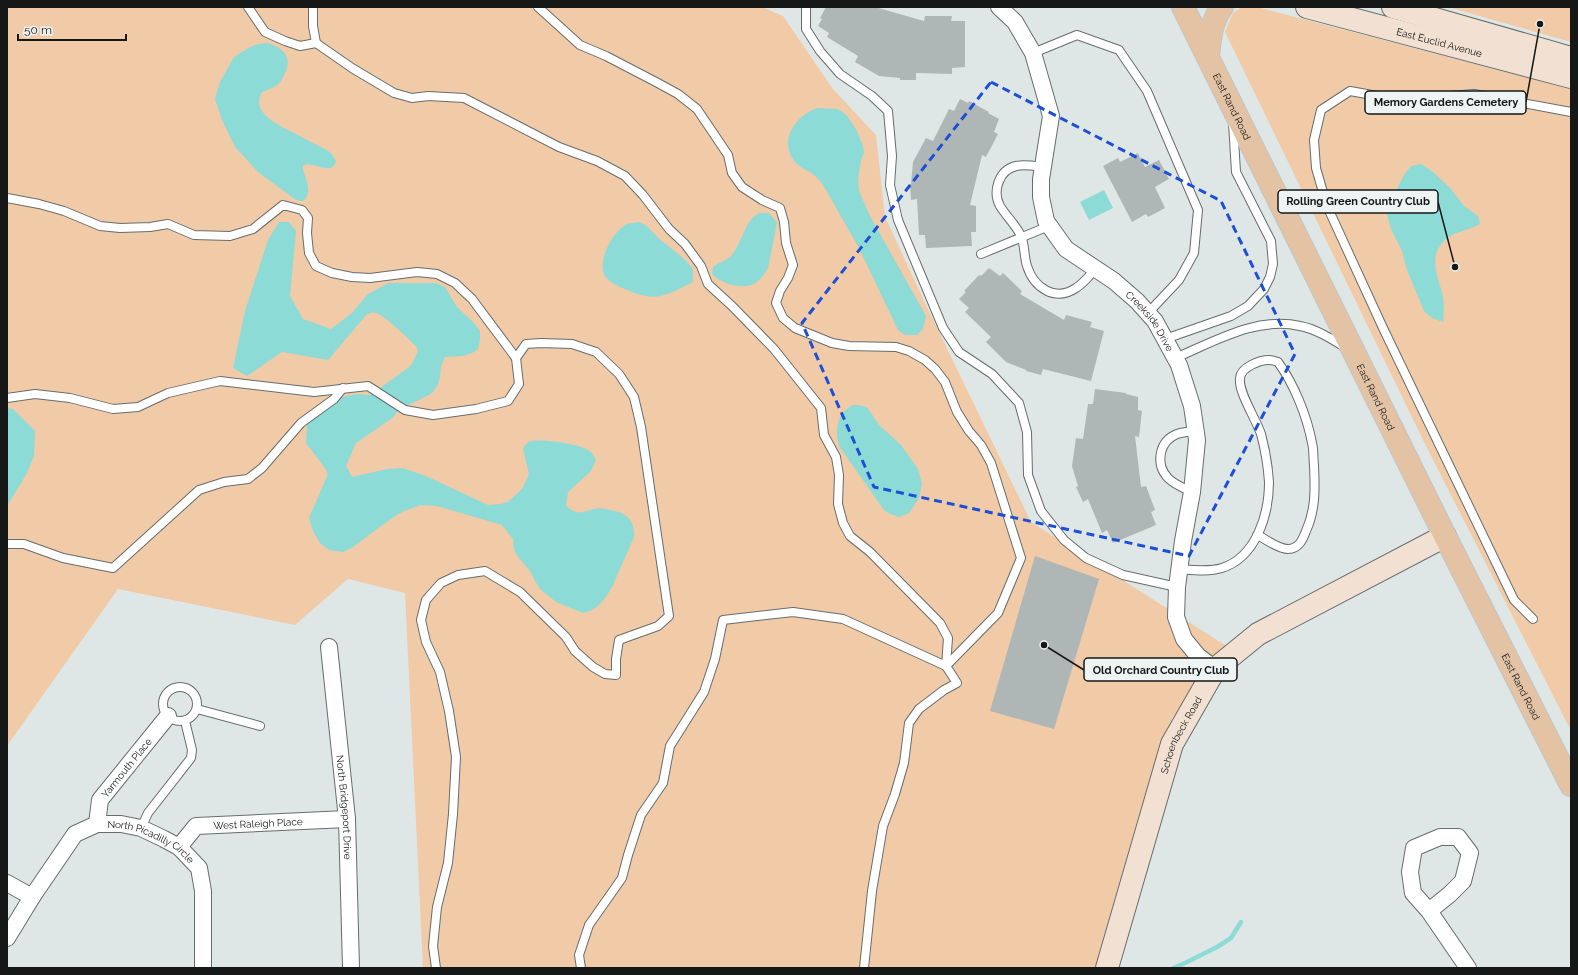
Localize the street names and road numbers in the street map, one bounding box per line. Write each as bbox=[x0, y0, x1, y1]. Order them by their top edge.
street label: East Euclid Avenue bbox=[1395, 25, 1484, 59]
street label: East Rand Road bbox=[1211, 71, 1253, 142]
street label: Creekside Drive bbox=[1124, 289, 1176, 353]
street label: East Rand Road bbox=[1355, 362, 1397, 432]
street label: East Rand Road bbox=[1500, 652, 1543, 721]
street label: Schoenbeck Road bbox=[1158, 694, 1204, 775]
street label: Yarmouth Place bbox=[99, 735, 154, 799]
street label: North Bridgeport Drive bbox=[335, 754, 354, 860]
street label: West Raleigh Place bbox=[213, 816, 303, 831]
street label: North Picadilly Circle bbox=[107, 819, 197, 865]

